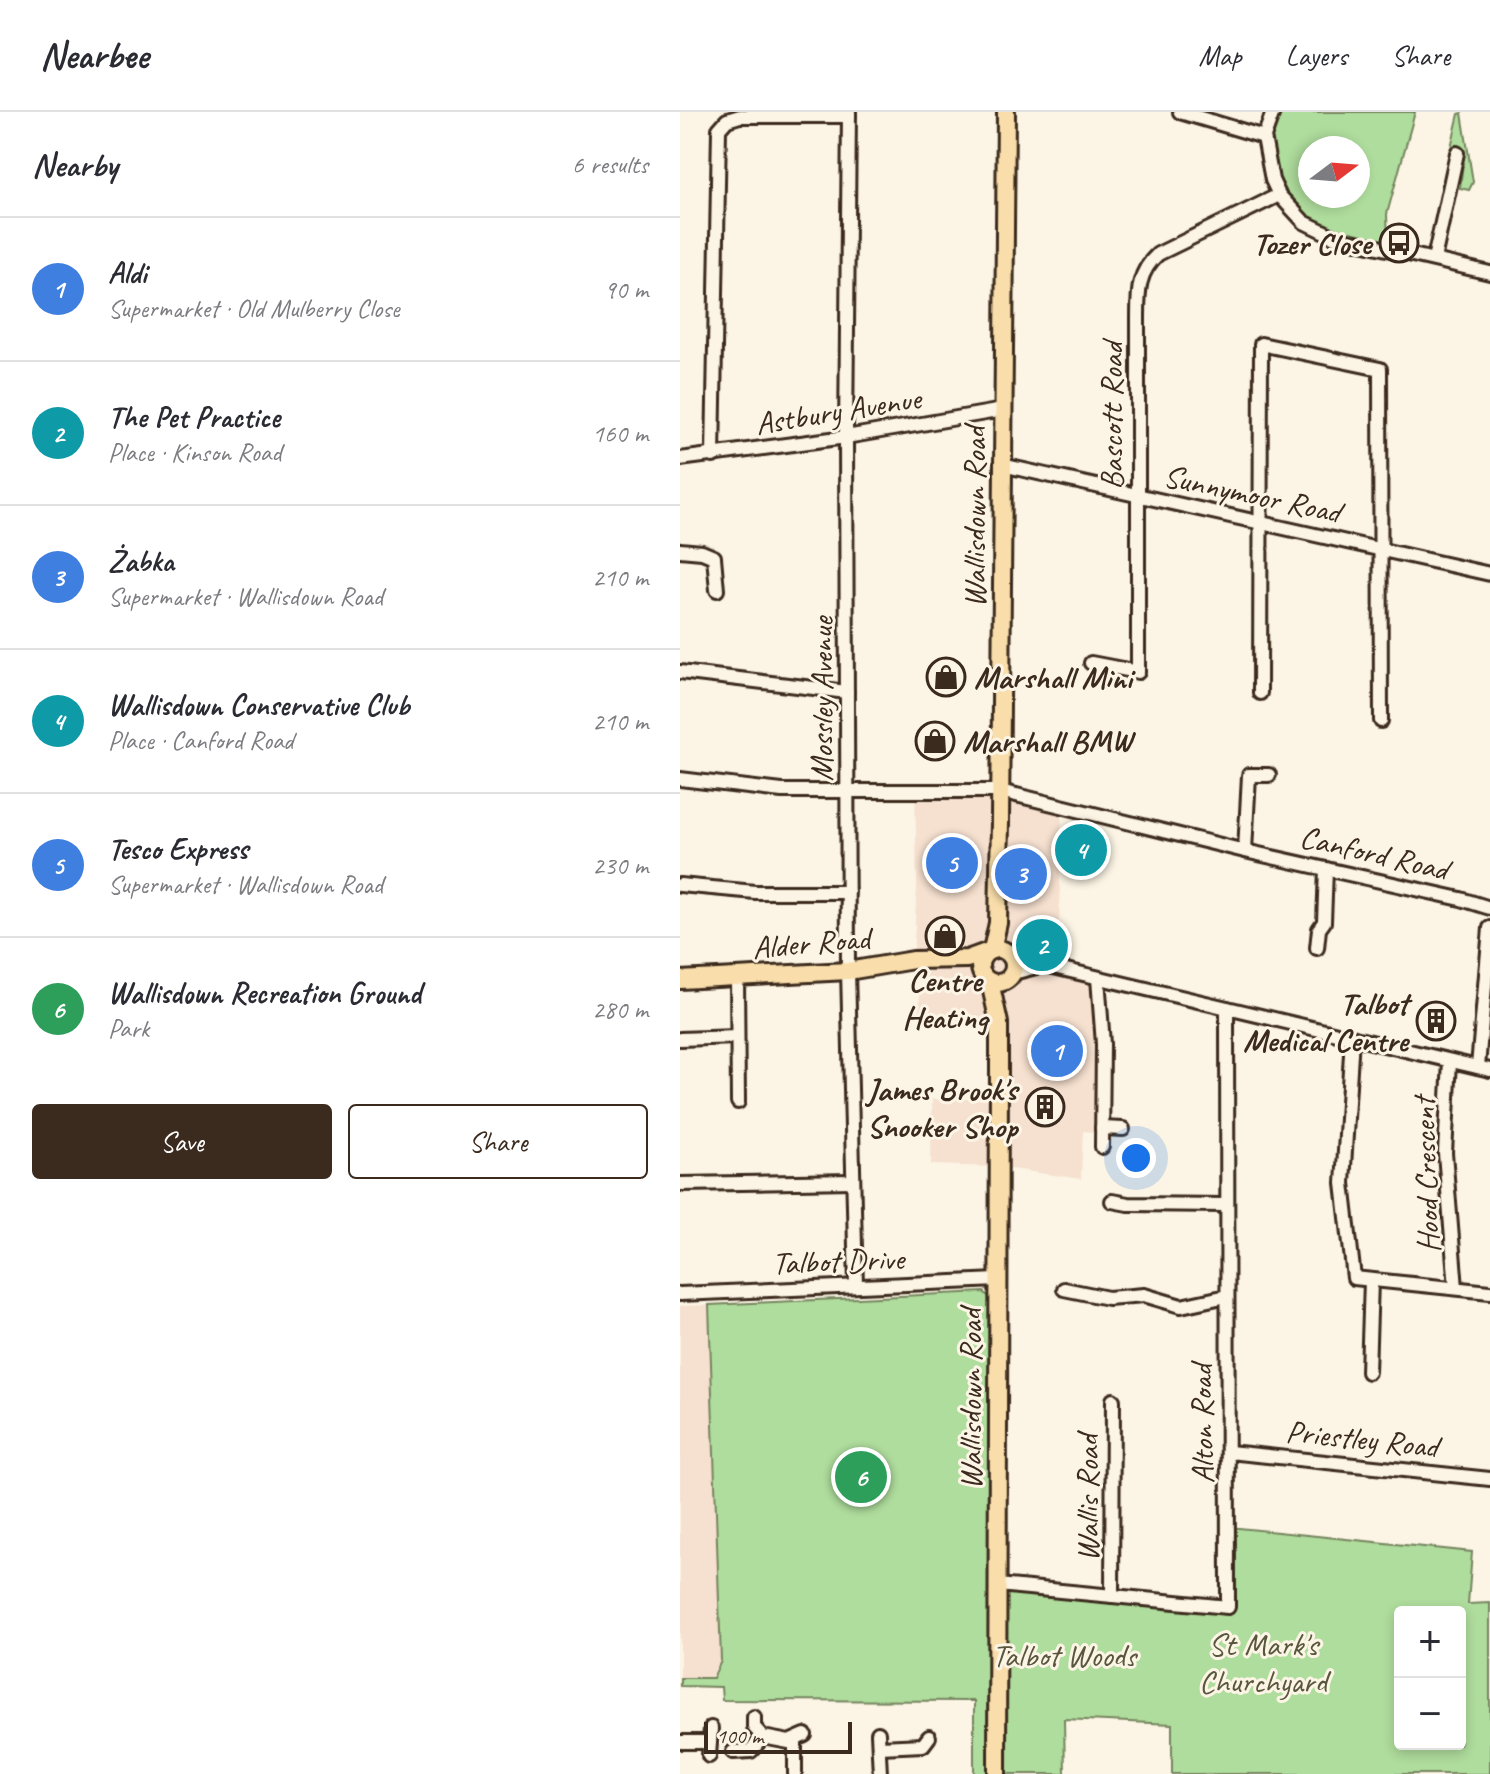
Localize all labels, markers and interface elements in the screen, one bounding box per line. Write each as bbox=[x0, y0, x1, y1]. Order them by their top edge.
text: Nearbee bbox=[40, 32, 148, 79]
text: Map bbox=[1199, 38, 1242, 73]
text: Layers bbox=[1286, 38, 1347, 73]
text: Share bbox=[1391, 38, 1450, 73]
north arrow bbox=[1298, 136, 1370, 208]
text: Nearby bbox=[32, 143, 118, 186]
text: 6 results bbox=[572, 148, 648, 181]
bus stop icon: Tozer Close bbox=[1378, 222, 1420, 264]
place label: Tozer Close bbox=[1253, 223, 1374, 264]
text: Aldi bbox=[108, 254, 147, 292]
text: 1 bbox=[52, 273, 64, 306]
text: 90 m bbox=[604, 273, 648, 306]
text: Supermarket · Old Mulberry Close bbox=[108, 292, 400, 325]
street label: Bascott Road bbox=[1091, 337, 1132, 490]
street label: Astbury Avenue bbox=[752, 377, 926, 444]
text: The Pet Practice bbox=[108, 398, 280, 436]
text: 2 bbox=[52, 417, 64, 450]
text: 160 m bbox=[592, 417, 648, 450]
street label: Wallisdown Road bbox=[954, 422, 995, 607]
text: Place · Kinson Road bbox=[108, 436, 281, 469]
street label: Sunnymoor Road bbox=[1160, 455, 1349, 534]
text: Żabka bbox=[108, 542, 174, 580]
text: 3 bbox=[52, 561, 64, 594]
text: 210 m bbox=[592, 561, 648, 594]
text: Supermarket · Wallisdown Road bbox=[108, 580, 383, 613]
street label: Mossley Avenue bbox=[801, 614, 842, 781]
shop icon: Marshall Mini bbox=[925, 656, 967, 698]
place label: Marshall Mini bbox=[974, 657, 1136, 698]
text: Wallisdown Conservative Club bbox=[108, 686, 410, 724]
text: 4 bbox=[52, 705, 64, 738]
text: 210 m bbox=[592, 705, 648, 738]
shop icon: Marshall BMW bbox=[914, 720, 956, 762]
place label: Marshall BMW bbox=[963, 721, 1136, 762]
text: Place · Canford Road bbox=[108, 724, 294, 757]
street label: Canford Road bbox=[1296, 816, 1457, 891]
pin: 4 bbox=[1055, 820, 1107, 880]
text: Tesco Express bbox=[108, 830, 248, 868]
pin: 5 bbox=[926, 833, 978, 893]
pin: 3 bbox=[995, 844, 1047, 904]
text: 5 bbox=[52, 849, 64, 882]
text: 230 m bbox=[592, 849, 648, 882]
text: Supermarket · Wallisdown Road bbox=[108, 868, 383, 901]
shop icon: Centre Heating bbox=[924, 915, 966, 957]
pin: 2 bbox=[1016, 915, 1068, 975]
street label: Alder Road bbox=[751, 917, 876, 969]
place label: Centre Heating bbox=[902, 960, 990, 1038]
text: Wallisdown Recreation Ground bbox=[108, 974, 421, 1012]
place label: Talbot Medical Centre bbox=[1243, 983, 1412, 1061]
text: 6 bbox=[52, 993, 64, 1026]
text: 280 m bbox=[592, 993, 648, 1026]
building icon: Talbot Medical Centre bbox=[1415, 1000, 1457, 1042]
text: Park bbox=[108, 1012, 149, 1045]
pin: 1 bbox=[1031, 1021, 1083, 1081]
place label: James Brook's Snooker Shop bbox=[865, 1069, 1020, 1147]
building icon: James Brook's Snooker Shop bbox=[1024, 1086, 1066, 1128]
street label: Hood Crescent bbox=[1403, 1092, 1449, 1254]
button: Save bbox=[32, 1104, 332, 1179]
button: Share bbox=[348, 1104, 648, 1179]
your location bbox=[1116, 1138, 1156, 1178]
street label: Talbot Drive bbox=[771, 1238, 907, 1284]
street label: Wallisdown Road bbox=[950, 1304, 991, 1489]
street label: Alton Road bbox=[1180, 1360, 1224, 1484]
street label: Priestley Road bbox=[1284, 1411, 1444, 1468]
street label: Wallis Road bbox=[1067, 1430, 1108, 1562]
pin: 6 bbox=[835, 1447, 887, 1507]
map controls bbox=[1394, 1606, 1466, 1750]
button: + bbox=[1394, 1606, 1466, 1678]
park label: St Mark's Churchyard bbox=[1199, 1624, 1331, 1702]
park label: Talbot Woods bbox=[992, 1635, 1138, 1676]
button: − bbox=[1394, 1678, 1466, 1750]
scale bar bbox=[704, 1718, 852, 1754]
text: 100 m bbox=[716, 1722, 763, 1750]

